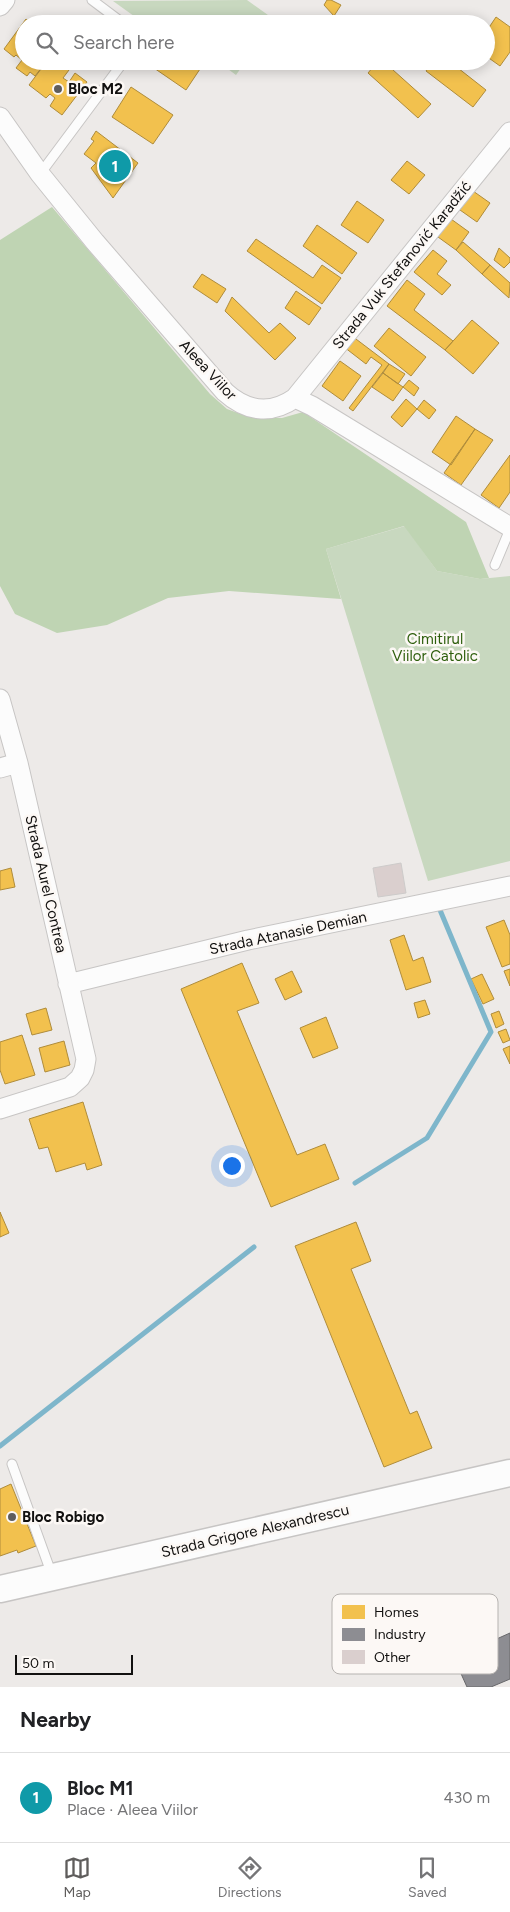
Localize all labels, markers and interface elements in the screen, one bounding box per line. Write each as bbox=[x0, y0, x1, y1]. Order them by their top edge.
search box bbox=[15, 15, 495, 70]
icon: search bbox=[33, 29, 61, 57]
text: Search here bbox=[73, 31, 175, 54]
place label: Bloc M2 bbox=[68, 80, 123, 98]
marker: Bloc M2 bbox=[52, 83, 64, 95]
pin: 1 bbox=[99, 147, 131, 185]
street label: Strada Vuk Stefanović Karadžić bbox=[329, 177, 475, 353]
street label: Aleea Viilor bbox=[176, 336, 240, 404]
park label: Cimitirul Viilor Catolic bbox=[392, 630, 478, 665]
street label: Strada Aurel Contrea bbox=[21, 813, 71, 955]
street label: Strada Atanasie Demian bbox=[208, 908, 368, 958]
your location bbox=[219, 1153, 245, 1179]
street label: Strada Grigore Alexandrescu bbox=[159, 1501, 351, 1561]
place label: Bloc Robigo bbox=[22, 1508, 105, 1526]
marker: Bloc Robigo bbox=[6, 1511, 18, 1523]
legend bbox=[332, 1594, 498, 1674]
text: Homes bbox=[374, 1604, 419, 1621]
text: Industry bbox=[374, 1626, 426, 1643]
text: Other bbox=[374, 1649, 411, 1666]
scale bar bbox=[15, 1652, 132, 1675]
text: 50 m bbox=[22, 1655, 54, 1672]
text: Nearby bbox=[20, 1707, 91, 1732]
text: Bloc M1 bbox=[67, 1777, 134, 1800]
text: 1 bbox=[33, 1788, 39, 1807]
text: 430 m bbox=[444, 1788, 490, 1807]
text: Place · Aleea Viilor bbox=[67, 1800, 198, 1819]
tab: Map bbox=[63, 1854, 91, 1901]
tab: Directions bbox=[218, 1854, 282, 1901]
tab: Saved bbox=[408, 1854, 447, 1901]

